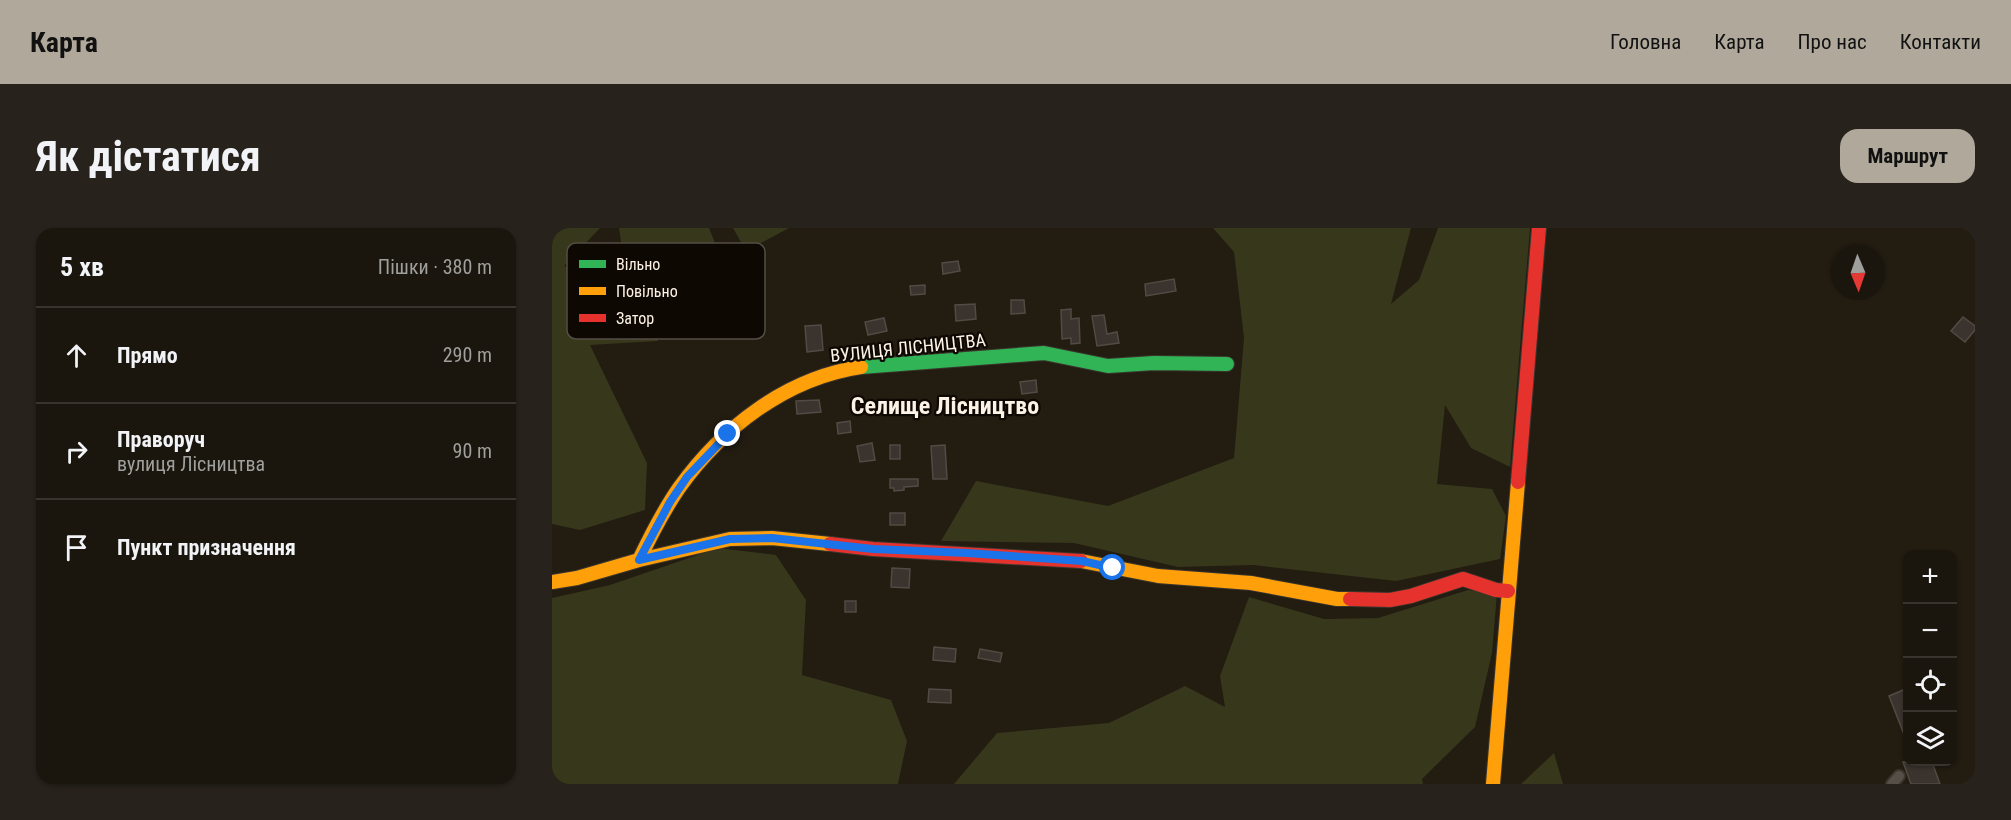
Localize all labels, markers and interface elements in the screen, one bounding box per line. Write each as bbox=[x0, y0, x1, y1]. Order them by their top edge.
text: Карта bbox=[30, 26, 98, 59]
text: Головна bbox=[1610, 30, 1681, 54]
text: Карта bbox=[1714, 30, 1765, 54]
text: Про нас bbox=[1798, 30, 1867, 54]
text: Контакти bbox=[1900, 30, 1981, 54]
button: Маршрут bbox=[1840, 129, 1975, 183]
text: Як дістатися bbox=[36, 132, 261, 181]
legend bbox=[567, 243, 765, 339]
north arrow bbox=[1831, 246, 1885, 300]
text: 5 хв bbox=[60, 252, 104, 282]
text: Пішки · 380 m bbox=[378, 255, 492, 279]
text: Вільно bbox=[616, 255, 660, 274]
text: Повільно bbox=[616, 282, 678, 301]
text: Затор bbox=[616, 309, 654, 328]
street label: ВУЛИЦЯ ЛІСНИЦТВА bbox=[829, 329, 987, 366]
icon: ahead bbox=[60, 339, 93, 372]
text: Прямо bbox=[117, 343, 178, 368]
text: 290 m bbox=[443, 343, 492, 367]
district label: Селище Лісництво bbox=[851, 392, 1039, 420]
route end bbox=[714, 420, 740, 446]
text: Праворуч bbox=[117, 427, 205, 452]
icon: right bbox=[60, 435, 93, 468]
text: 90 m bbox=[453, 439, 492, 463]
text: вулиця Лісництва bbox=[117, 452, 265, 476]
icon: arrive bbox=[60, 531, 93, 564]
text: Пункт призначення bbox=[117, 535, 296, 560]
map controls bbox=[1903, 550, 1957, 766]
button: + bbox=[1903, 550, 1957, 604]
route start bbox=[1099, 554, 1125, 580]
button: − bbox=[1903, 604, 1957, 658]
button: locate bbox=[1903, 658, 1957, 712]
button: layers bbox=[1903, 712, 1957, 766]

